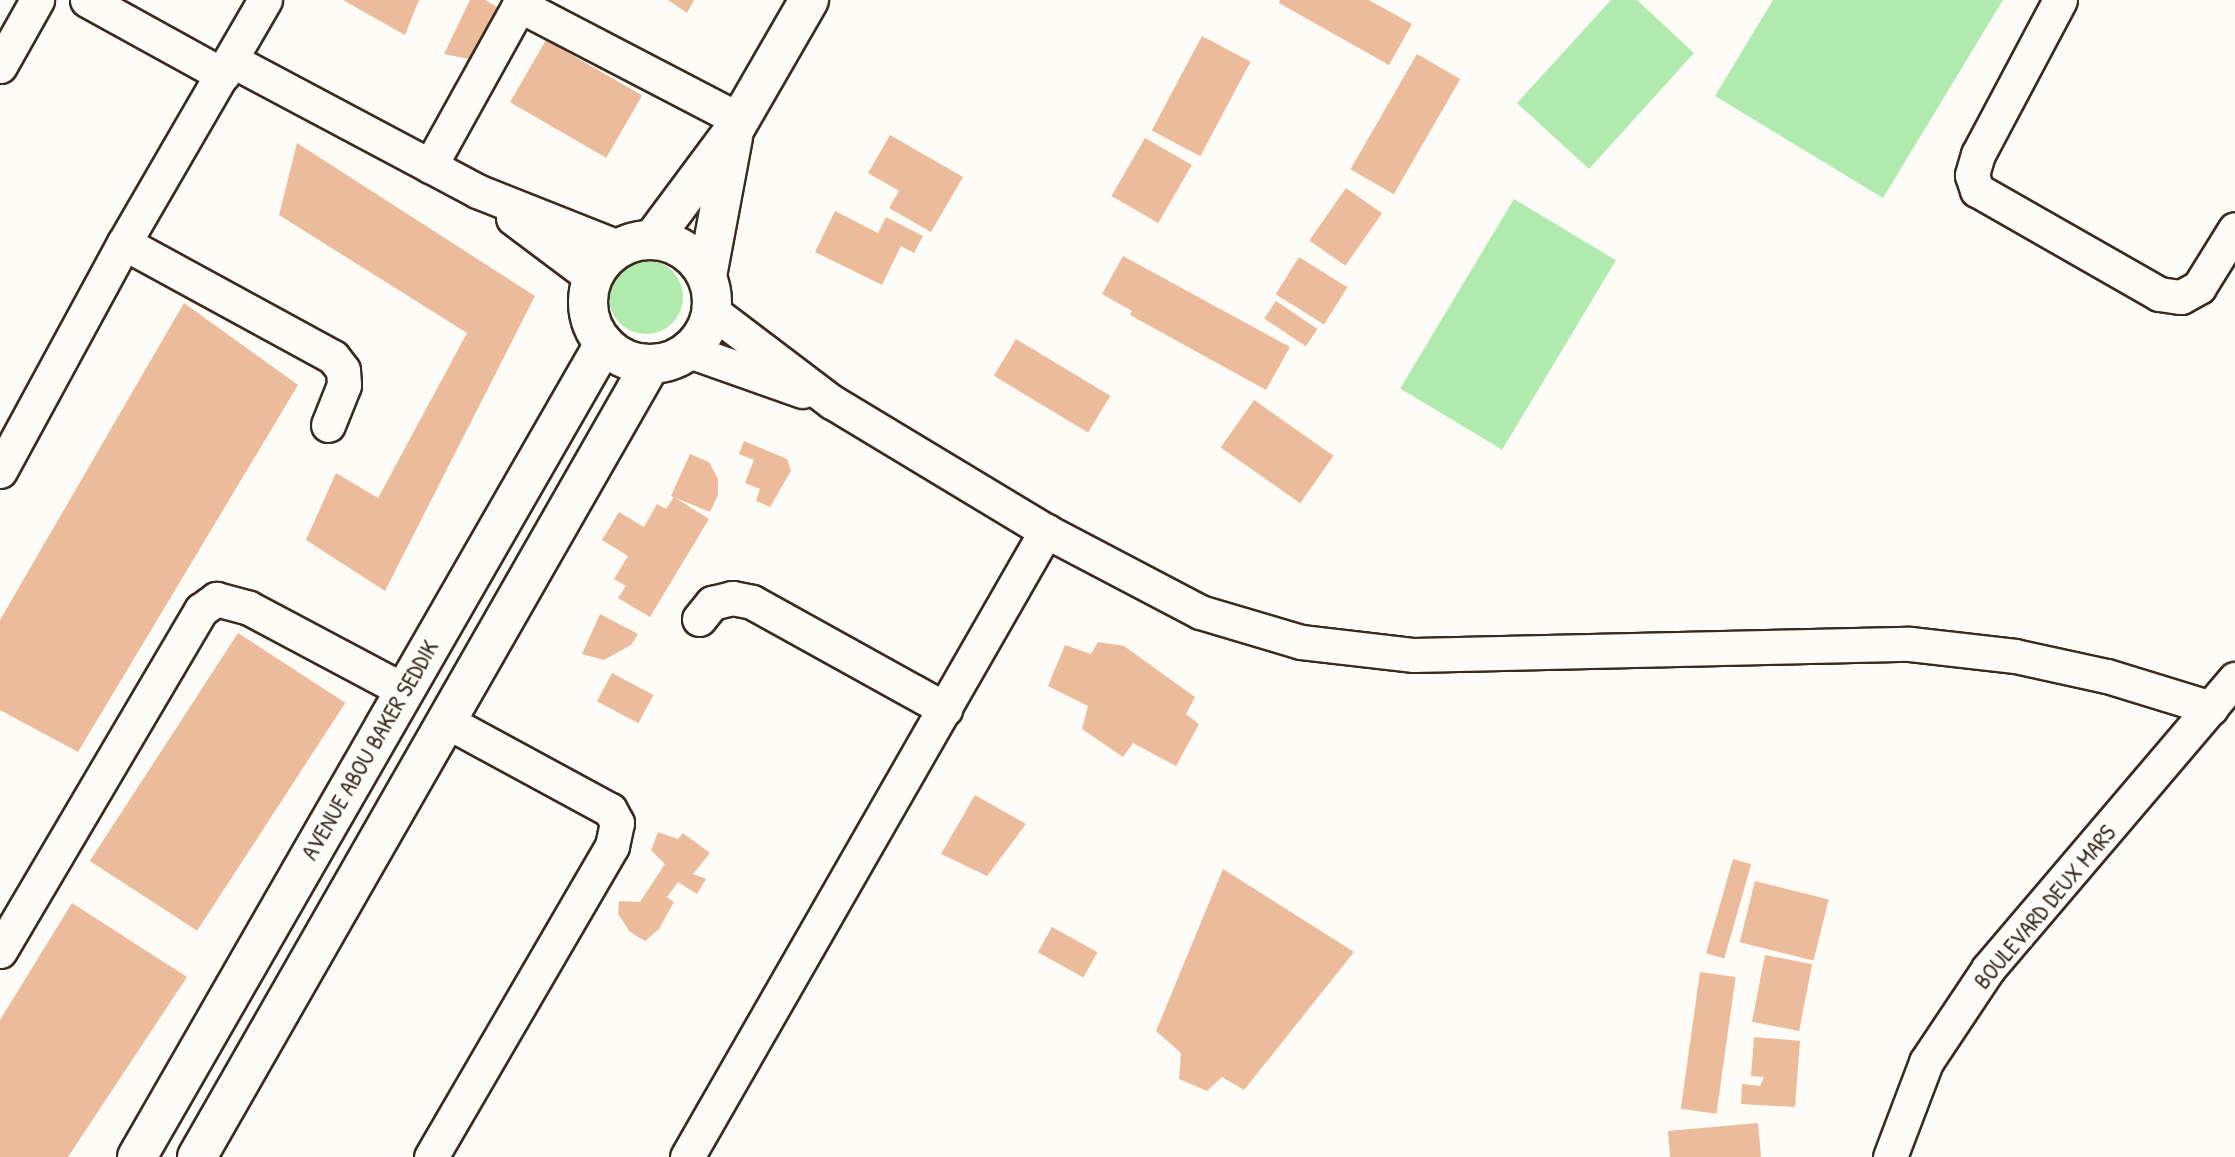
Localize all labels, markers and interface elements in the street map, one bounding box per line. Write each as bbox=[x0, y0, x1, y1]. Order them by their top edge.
street label: AVENUE ABOU BAKER SEDDIK bbox=[296, 635, 444, 865]
street label: BOULEVARD DEUX MARS bbox=[1968, 819, 2122, 995]

